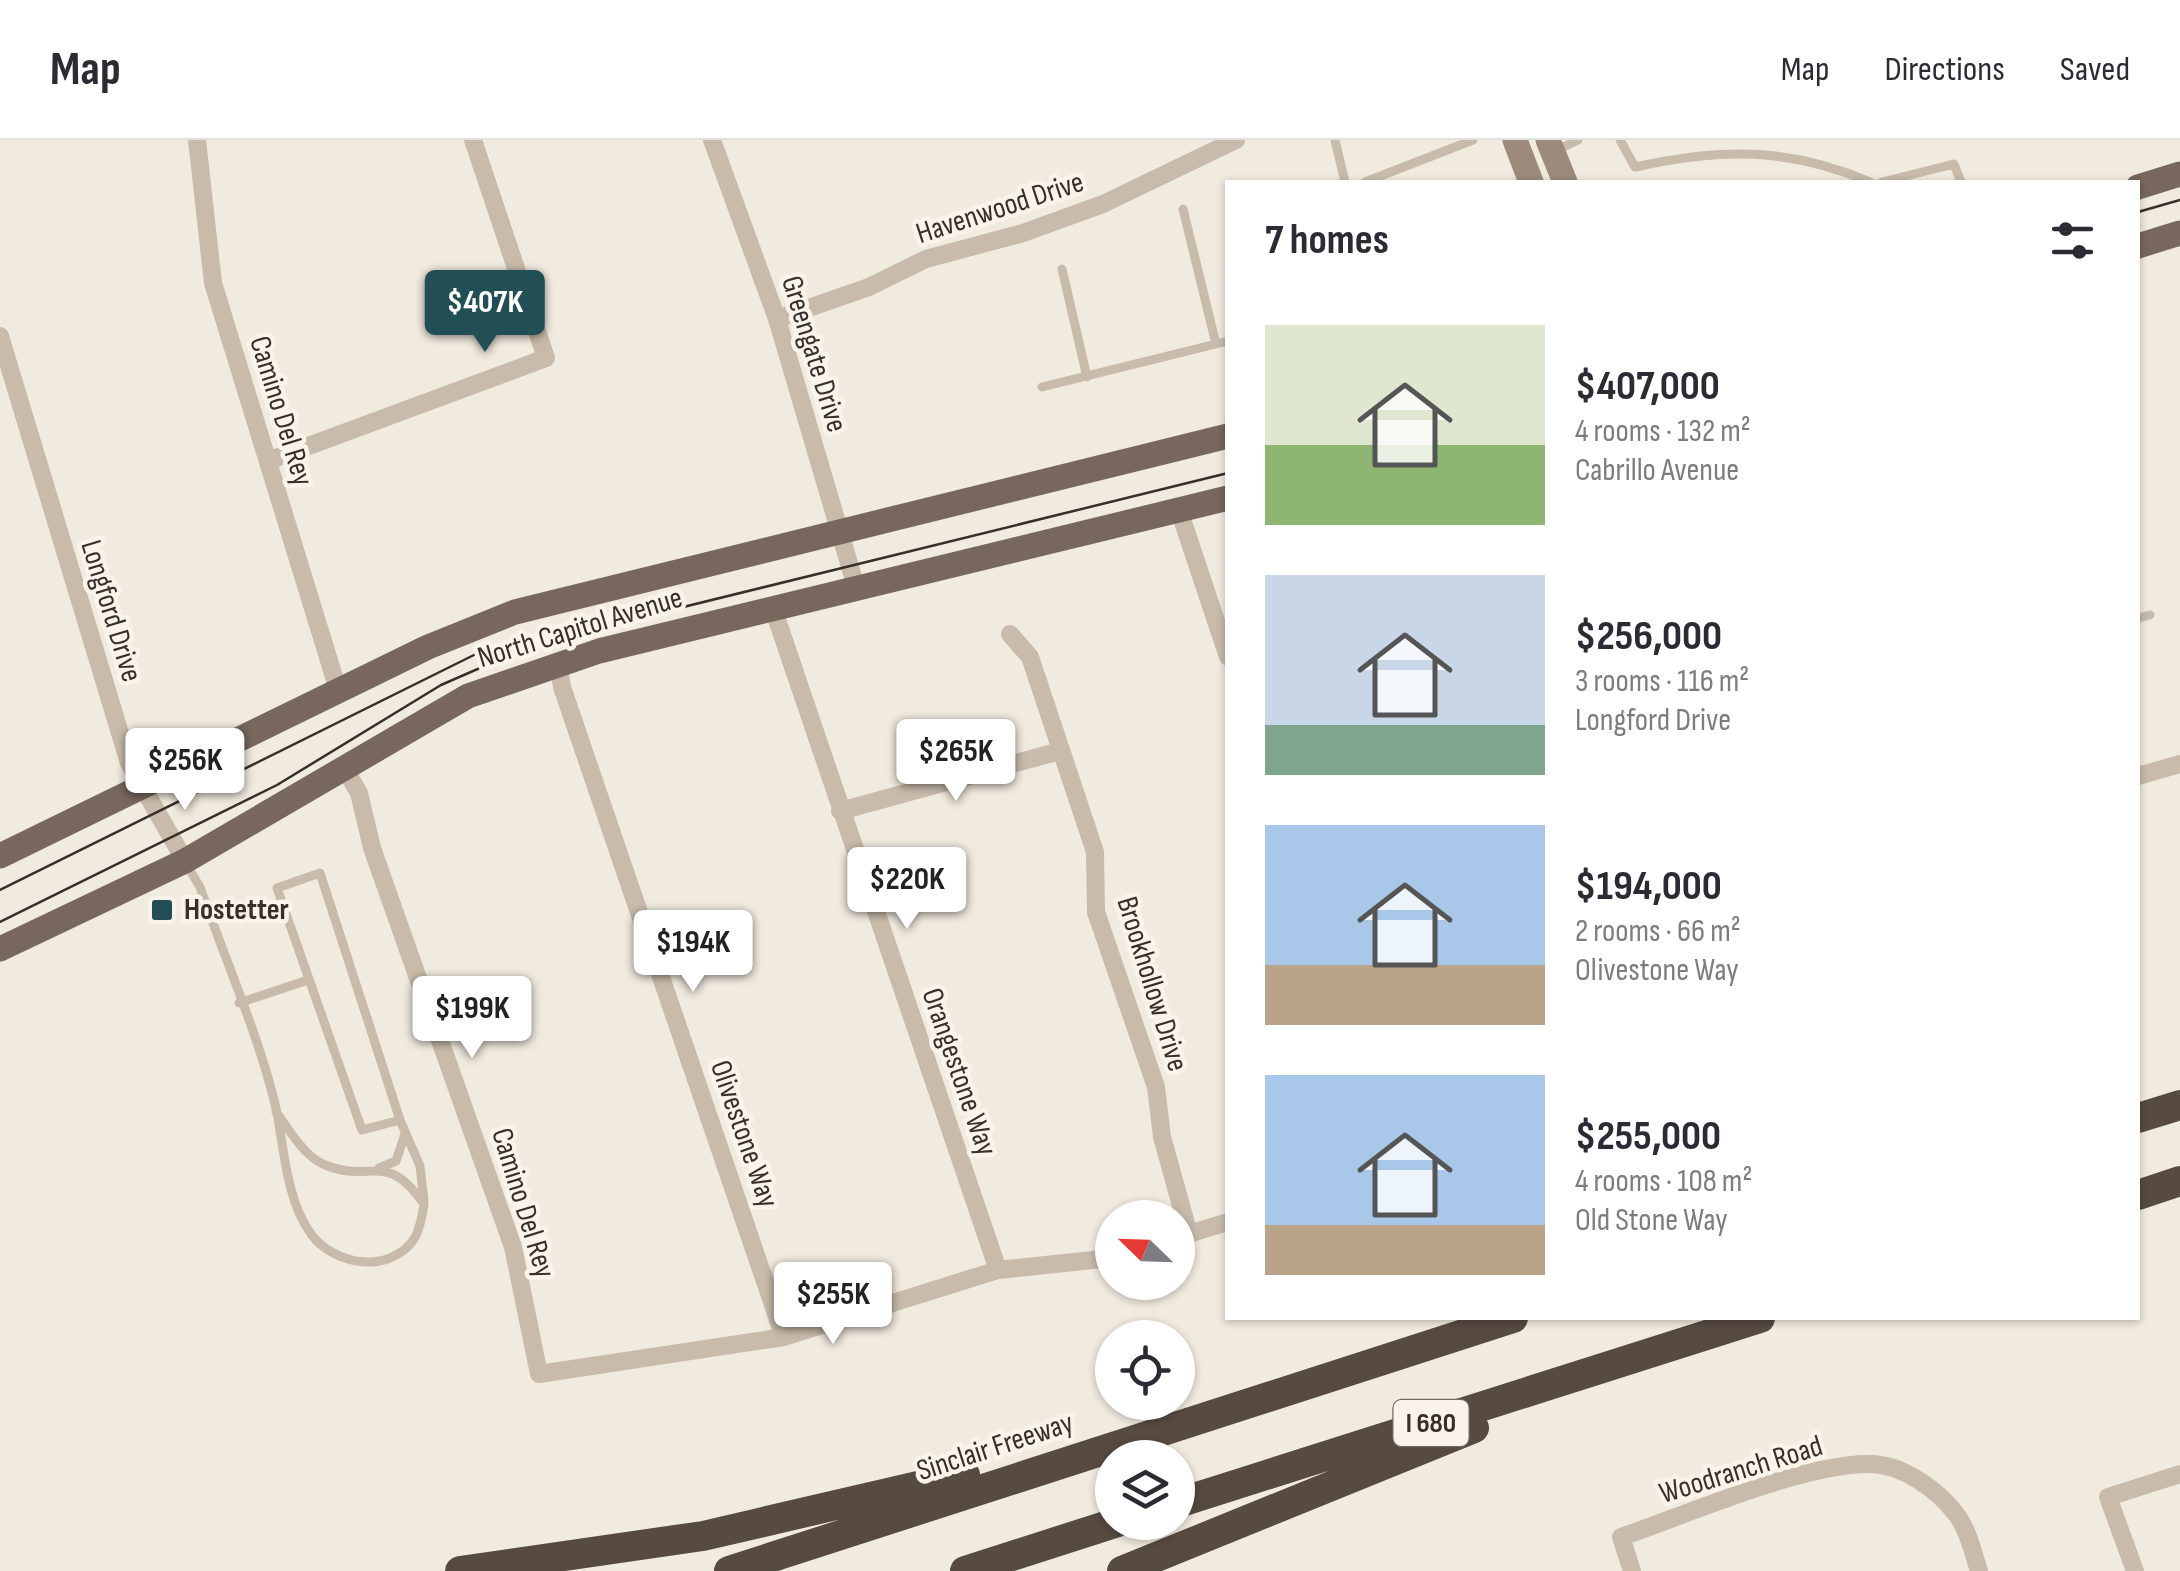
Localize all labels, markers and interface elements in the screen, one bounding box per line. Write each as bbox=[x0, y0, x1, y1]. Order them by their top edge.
text: Map bbox=[50, 41, 121, 98]
text: Map bbox=[1781, 48, 1830, 91]
text: Directions bbox=[1885, 48, 2005, 91]
text: Saved bbox=[2060, 48, 2130, 91]
street label: Havenwood Drive bbox=[912, 164, 1088, 252]
icon: filters bbox=[2045, 213, 2100, 268]
text: 7 homes bbox=[1265, 215, 1389, 266]
pin: $407K bbox=[415, 270, 555, 355]
street label: Greengate Drive bbox=[773, 272, 855, 436]
text: $407K bbox=[447, 283, 523, 322]
street label: Camino Del Rey bbox=[241, 332, 321, 491]
text: $407,000 bbox=[1575, 361, 1720, 412]
icon: home bbox=[1345, 365, 1465, 485]
text: 4 rooms · 132 m² bbox=[1575, 412, 1751, 451]
text: Cabrillo Avenue bbox=[1575, 451, 1739, 490]
street label: Longford Drive bbox=[72, 536, 150, 686]
street label: North Capitol Avenue bbox=[473, 580, 687, 676]
text: $256,000 bbox=[1575, 611, 1722, 662]
icon: home bbox=[1345, 615, 1465, 735]
text: 3 rooms · 116 m² bbox=[1575, 662, 1749, 701]
text: Longford Drive bbox=[1575, 701, 1731, 740]
pin: $265K bbox=[886, 719, 1026, 804]
pin: $256K bbox=[115, 728, 255, 813]
text: $265K bbox=[918, 732, 994, 771]
text: $256K bbox=[147, 741, 223, 780]
pin: $220K bbox=[837, 847, 977, 932]
text: $220K bbox=[869, 860, 945, 899]
text: $194,000 bbox=[1575, 861, 1722, 912]
icon: home bbox=[1345, 865, 1465, 985]
place label: Hostetter bbox=[184, 892, 289, 928]
street label: Brookhollow Drive bbox=[1108, 892, 1196, 1076]
marker: Hostetter bbox=[149, 897, 175, 923]
pin: $194K bbox=[623, 910, 763, 995]
text: 2 rooms · 66 m² bbox=[1575, 912, 1741, 951]
text: $194K bbox=[656, 923, 730, 962]
text: Olivestone Way bbox=[1575, 951, 1739, 990]
pin: $199K bbox=[402, 976, 542, 1061]
street label: Orangestone Way bbox=[914, 984, 1005, 1161]
text: $199K bbox=[434, 989, 510, 1028]
street label: Olivestone Way bbox=[702, 1056, 786, 1213]
text: $255,000 bbox=[1575, 1111, 1721, 1162]
icon: home bbox=[1345, 1115, 1465, 1235]
street label: Camino Del Rey bbox=[483, 1124, 563, 1283]
text: 4 rooms · 108 m² bbox=[1575, 1162, 1752, 1201]
north arrow bbox=[1095, 1200, 1195, 1300]
map controls bbox=[1095, 1200, 1195, 1540]
text: Old Stone Way bbox=[1575, 1201, 1728, 1240]
pin: $255K bbox=[763, 1262, 903, 1347]
text: $255K bbox=[796, 1275, 870, 1314]
button: locate bbox=[1095, 1320, 1195, 1420]
road number: I 680 bbox=[1394, 1400, 1468, 1446]
street label: Sinclair Freeway bbox=[912, 1405, 1078, 1489]
street label: Woodranch Road bbox=[1655, 1428, 1827, 1512]
button: layers bbox=[1095, 1440, 1195, 1540]

